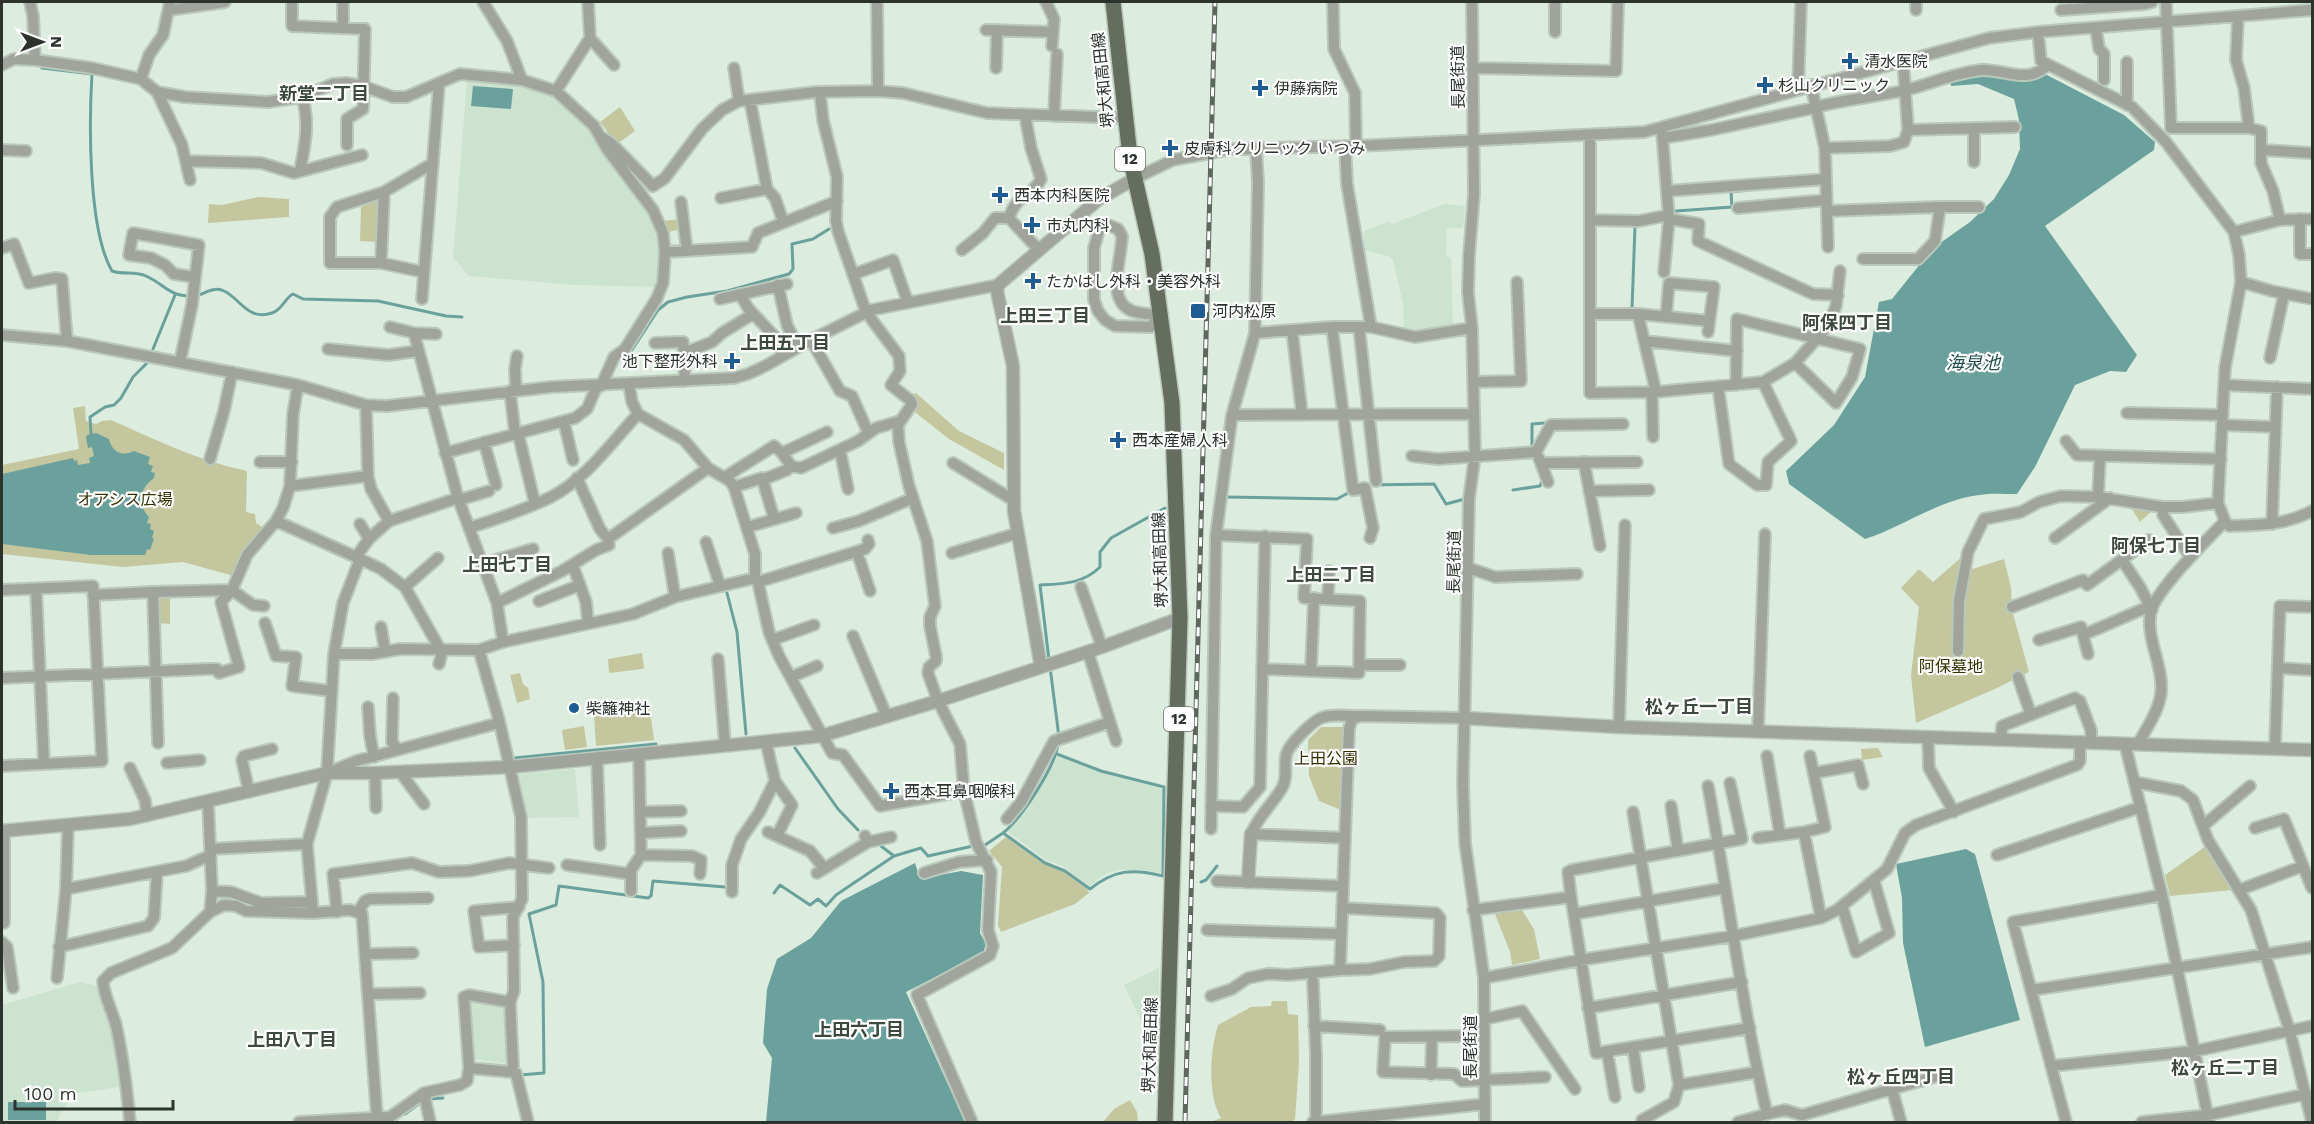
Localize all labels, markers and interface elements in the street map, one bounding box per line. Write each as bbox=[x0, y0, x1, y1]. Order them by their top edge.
north arrow bbox=[12, 12, 72, 72]
street label: 堺大和高田線 bbox=[1089, 31, 1117, 129]
text: N bbox=[47, 36, 66, 48]
street label: 長尾街道 bbox=[1448, 45, 1468, 109]
marker: 清水医院 bbox=[1841, 52, 1859, 70]
place label: 清水医院 bbox=[1864, 52, 1928, 71]
marker: 杉山クリニック bbox=[1756, 76, 1774, 94]
place label: 杉山クリニック bbox=[1778, 76, 1890, 95]
marker: 伊藤病院 bbox=[1251, 79, 1269, 97]
place label: 伊藤病院 bbox=[1274, 79, 1338, 98]
district label: 新堂二丁目 bbox=[279, 83, 369, 104]
marker: 皮膚科クリニック いつみ bbox=[1161, 139, 1179, 157]
place label: 皮膚科クリニック いつみ bbox=[1184, 139, 1365, 158]
road number: 12 bbox=[1115, 147, 1145, 171]
marker: 西本内科医院 bbox=[991, 186, 1009, 204]
place label: 西本内科医院 bbox=[1014, 186, 1110, 205]
marker: 市丸内科 bbox=[1023, 216, 1041, 234]
place label: 市丸内科 bbox=[1046, 216, 1110, 235]
marker: たかはし外科・美容外科 bbox=[1024, 272, 1042, 290]
place label: たかはし外科・美容外科 bbox=[1046, 272, 1221, 291]
marker: 河内松原 bbox=[1189, 302, 1207, 320]
place label: 河内松原 bbox=[1212, 302, 1276, 321]
district label: 上田三丁目 bbox=[1000, 305, 1090, 326]
district label: 阿保四丁目 bbox=[1802, 312, 1892, 333]
district label: 上田五丁目 bbox=[740, 332, 830, 353]
place label: 池下整形外科 bbox=[622, 352, 718, 371]
marker: 池下整形外科 bbox=[723, 352, 741, 370]
water label: 海泉池 bbox=[1946, 352, 2002, 373]
marker: 西本産婦人科 bbox=[1109, 431, 1127, 449]
place label: 西本産婦人科 bbox=[1132, 431, 1228, 450]
park label: オアシス広場 bbox=[77, 490, 173, 509]
street label: 堺大和高田線 bbox=[1149, 512, 1171, 608]
street label: 長尾街道 bbox=[1444, 530, 1464, 594]
district label: 阿保七丁目 bbox=[2111, 535, 2201, 556]
district label: 上田七丁目 bbox=[462, 554, 552, 575]
district label: 上田二丁目 bbox=[1286, 564, 1376, 585]
park label: 阿保墓地 bbox=[1919, 657, 1983, 676]
district label: 松ヶ丘一丁目 bbox=[1645, 696, 1753, 717]
place label: 柴籬神社 bbox=[586, 699, 650, 718]
marker: 柴籬神社 bbox=[567, 701, 581, 715]
road number: 12 bbox=[1164, 707, 1194, 731]
park label: 上田公園 bbox=[1294, 749, 1358, 768]
marker: 西本耳鼻咽喉科 bbox=[882, 782, 900, 800]
place label: 西本耳鼻咽喉科 bbox=[904, 782, 1016, 801]
street label: 堺大和高田線 bbox=[1139, 997, 1161, 1093]
street label: 長尾街道 bbox=[1461, 1015, 1480, 1079]
district label: 上田六丁目 bbox=[814, 1019, 904, 1040]
district label: 上田八丁目 bbox=[247, 1029, 337, 1050]
district label: 松ヶ丘二丁目 bbox=[2171, 1057, 2279, 1078]
district label: 松ヶ丘四丁目 bbox=[1847, 1066, 1955, 1087]
scale bar bbox=[15, 1073, 172, 1111]
text: 100 m bbox=[24, 1083, 77, 1104]

